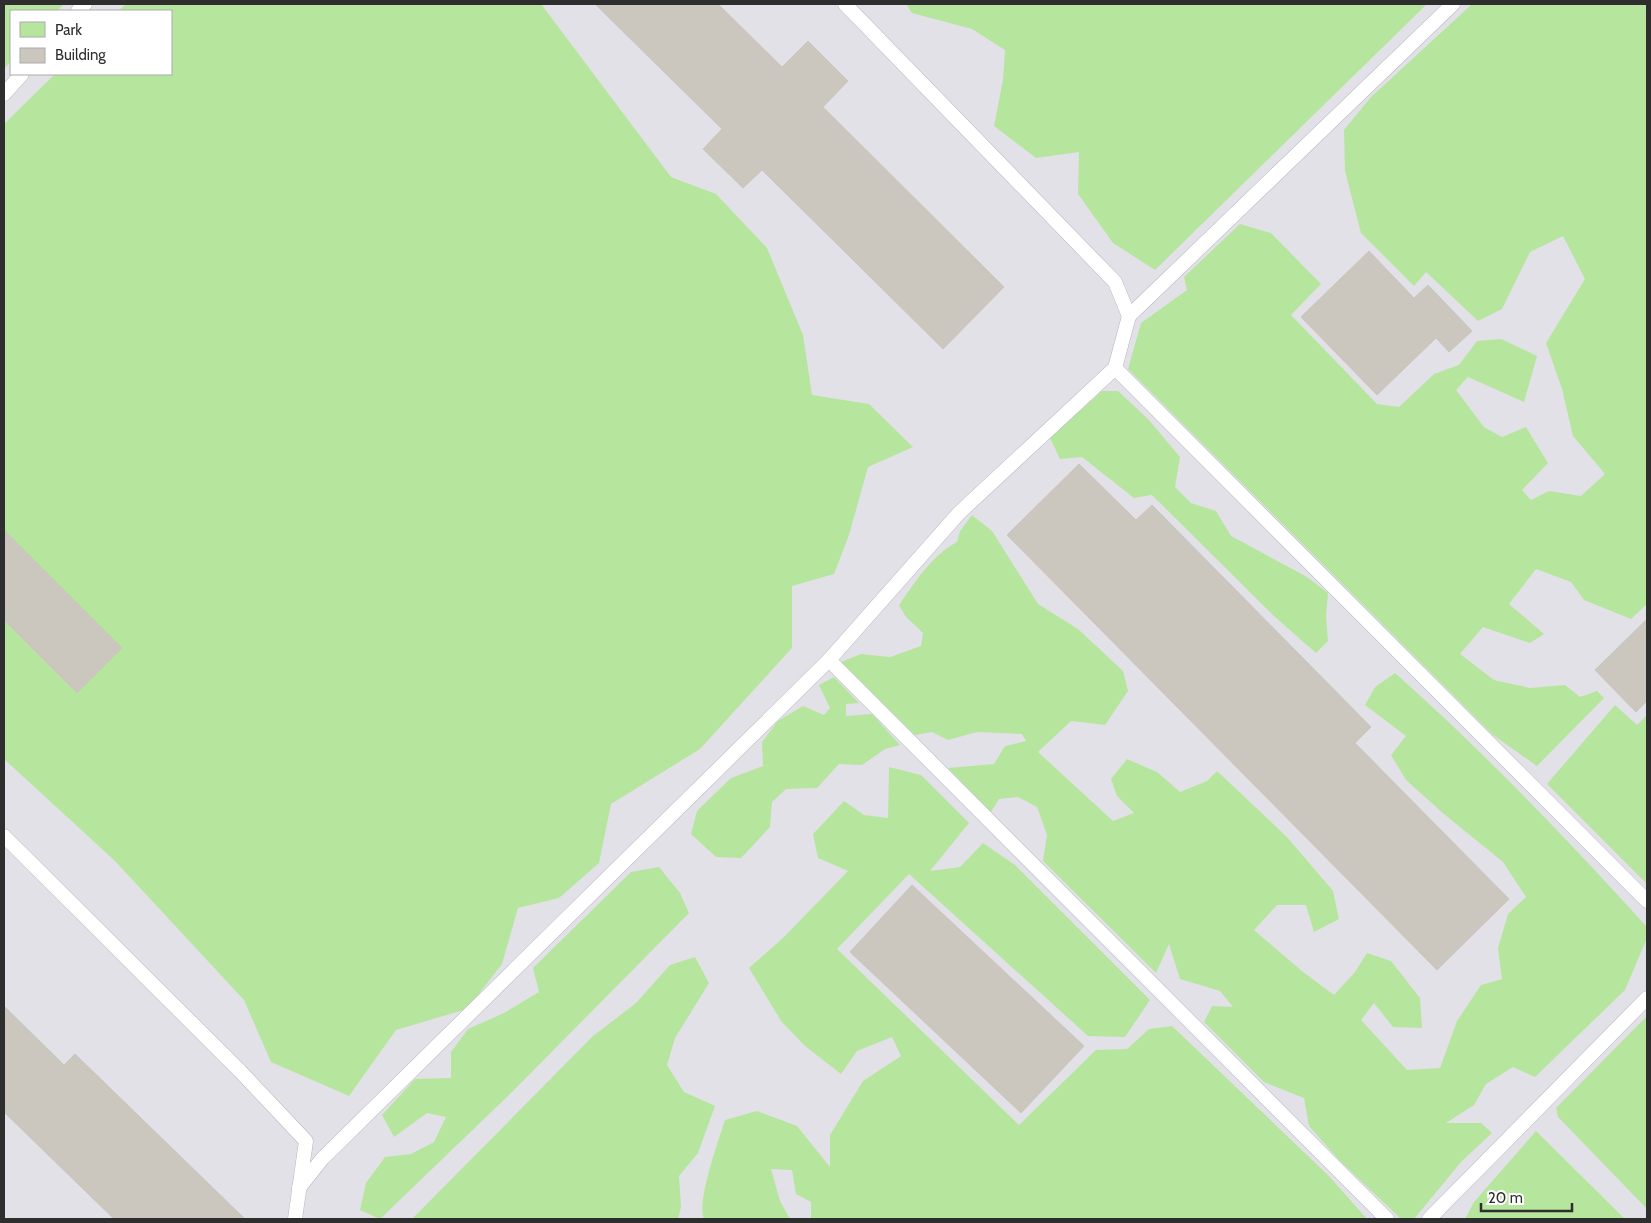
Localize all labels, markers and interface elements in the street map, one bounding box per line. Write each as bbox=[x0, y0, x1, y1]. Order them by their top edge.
legend bbox=[10, 10, 172, 75]
text: Park bbox=[55, 21, 82, 39]
text: Building bbox=[55, 46, 106, 64]
scale bar bbox=[1481, 1180, 1572, 1212]
text: 20 m bbox=[1488, 1189, 1523, 1207]

